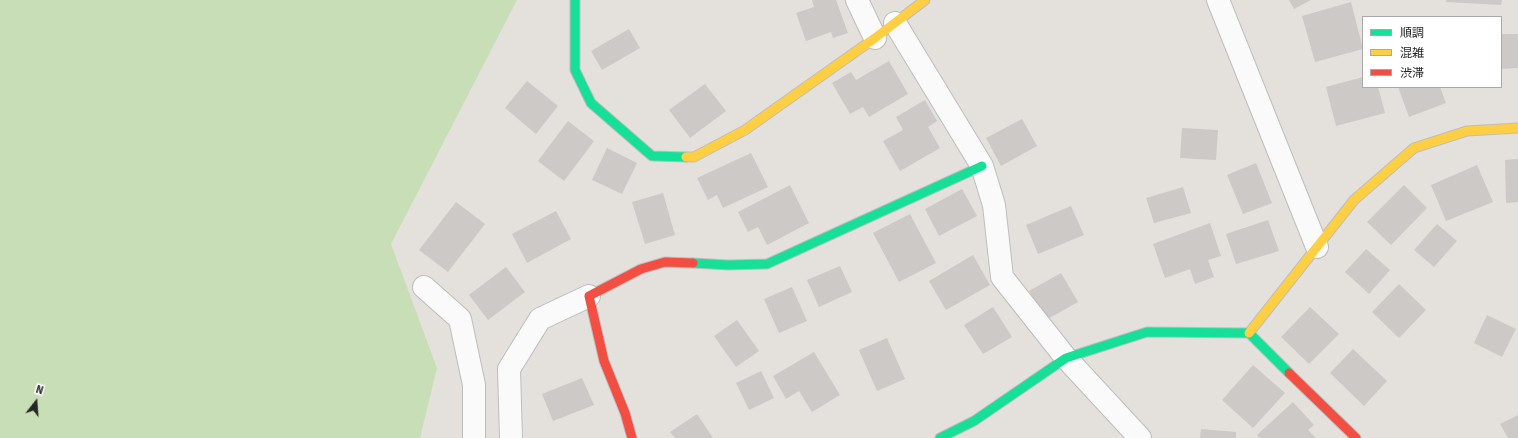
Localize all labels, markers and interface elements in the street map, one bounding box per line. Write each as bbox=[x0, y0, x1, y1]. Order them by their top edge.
legend bbox=[1362, 16, 1502, 88]
text: 順調 bbox=[1400, 25, 1424, 42]
text: 混雑 bbox=[1400, 45, 1424, 62]
text: 渋滞 bbox=[1400, 65, 1424, 82]
north arrow bbox=[16, 382, 56, 422]
text: N bbox=[34, 382, 45, 398]

